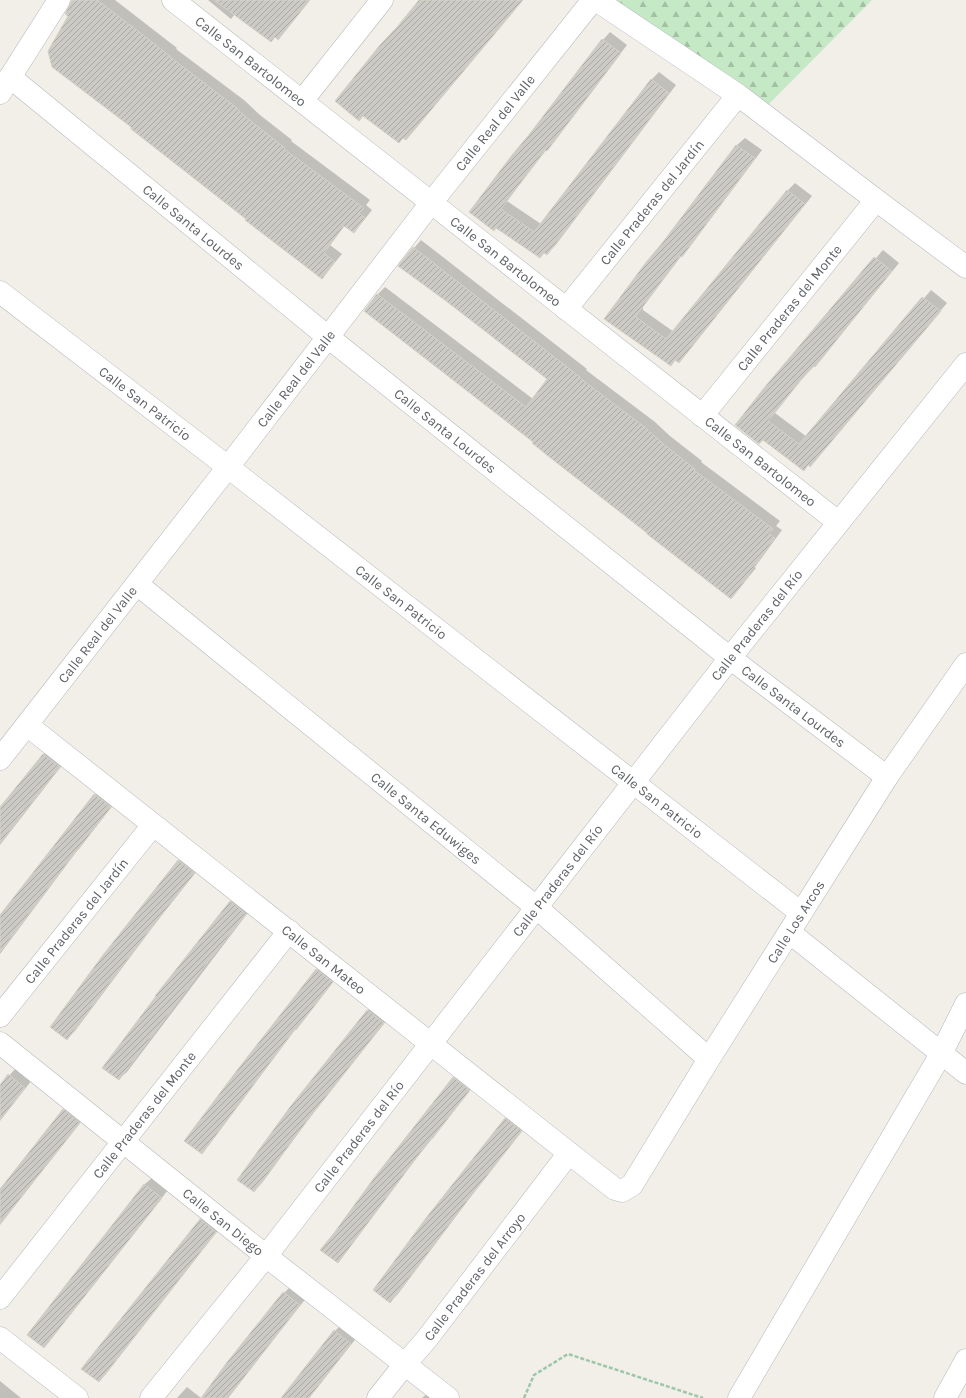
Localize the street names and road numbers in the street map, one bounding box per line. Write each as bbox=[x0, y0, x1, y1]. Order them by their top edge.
street label: Calle San Bartolomeo bbox=[192, 12, 310, 110]
street label: Calle Real del Valle bbox=[451, 71, 539, 174]
street label: Calle Praderas del Jardín bbox=[596, 136, 707, 268]
street label: Calle Santa Lourdes bbox=[139, 180, 248, 274]
street label: Calle San Bartolomeo bbox=[447, 212, 565, 310]
street label: Calle Praderas del Monte bbox=[733, 241, 845, 374]
street label: Calle Real del Valle bbox=[253, 326, 339, 431]
street label: Calle San Patricio bbox=[96, 363, 195, 444]
street label: Calle Santa Lourdes bbox=[391, 385, 500, 477]
street label: Calle San Bartolomeo bbox=[702, 412, 820, 510]
street label: Calle San Patricio bbox=[352, 561, 451, 643]
street label: Calle Praderas del Río bbox=[707, 566, 806, 684]
street label: Calle Real del Valle bbox=[54, 583, 140, 686]
street label: Calle Santa Lourdes bbox=[738, 661, 849, 751]
street label: Calle San Patricio bbox=[608, 760, 706, 842]
street label: Calle Santa Eduwiges bbox=[368, 768, 485, 868]
street label: Calle Praderas del Río bbox=[509, 821, 606, 940]
street label: Calle Praderas del Jardín bbox=[21, 854, 132, 987]
street label: Calle Los Arcos bbox=[763, 877, 828, 966]
street label: Calle San Mateo bbox=[278, 921, 369, 998]
street label: Calle Praderas del Monte bbox=[89, 1048, 200, 1182]
street label: Calle Praderas del Río bbox=[310, 1077, 408, 1196]
street label: Calle San Diego bbox=[179, 1184, 267, 1259]
street label: Calle Praderas del Arroyo bbox=[420, 1209, 529, 1344]

